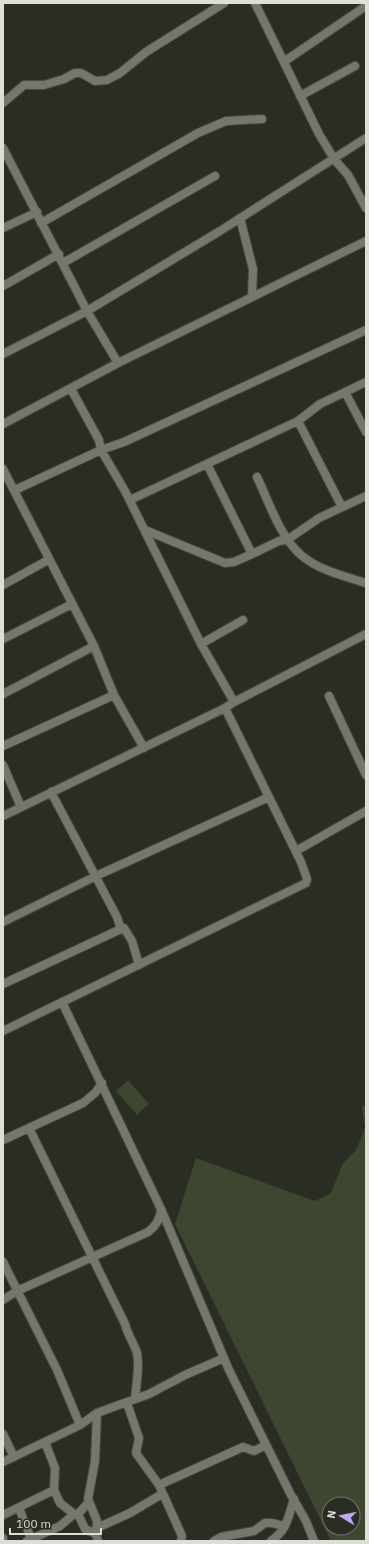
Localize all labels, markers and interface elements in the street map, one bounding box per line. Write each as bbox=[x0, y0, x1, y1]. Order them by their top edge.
north arrow bbox=[321, 1496, 361, 1536]
text: N bbox=[324, 1509, 339, 1519]
scale bar bbox=[10, 1510, 101, 1536]
text: 100 m bbox=[16, 1516, 51, 1531]

